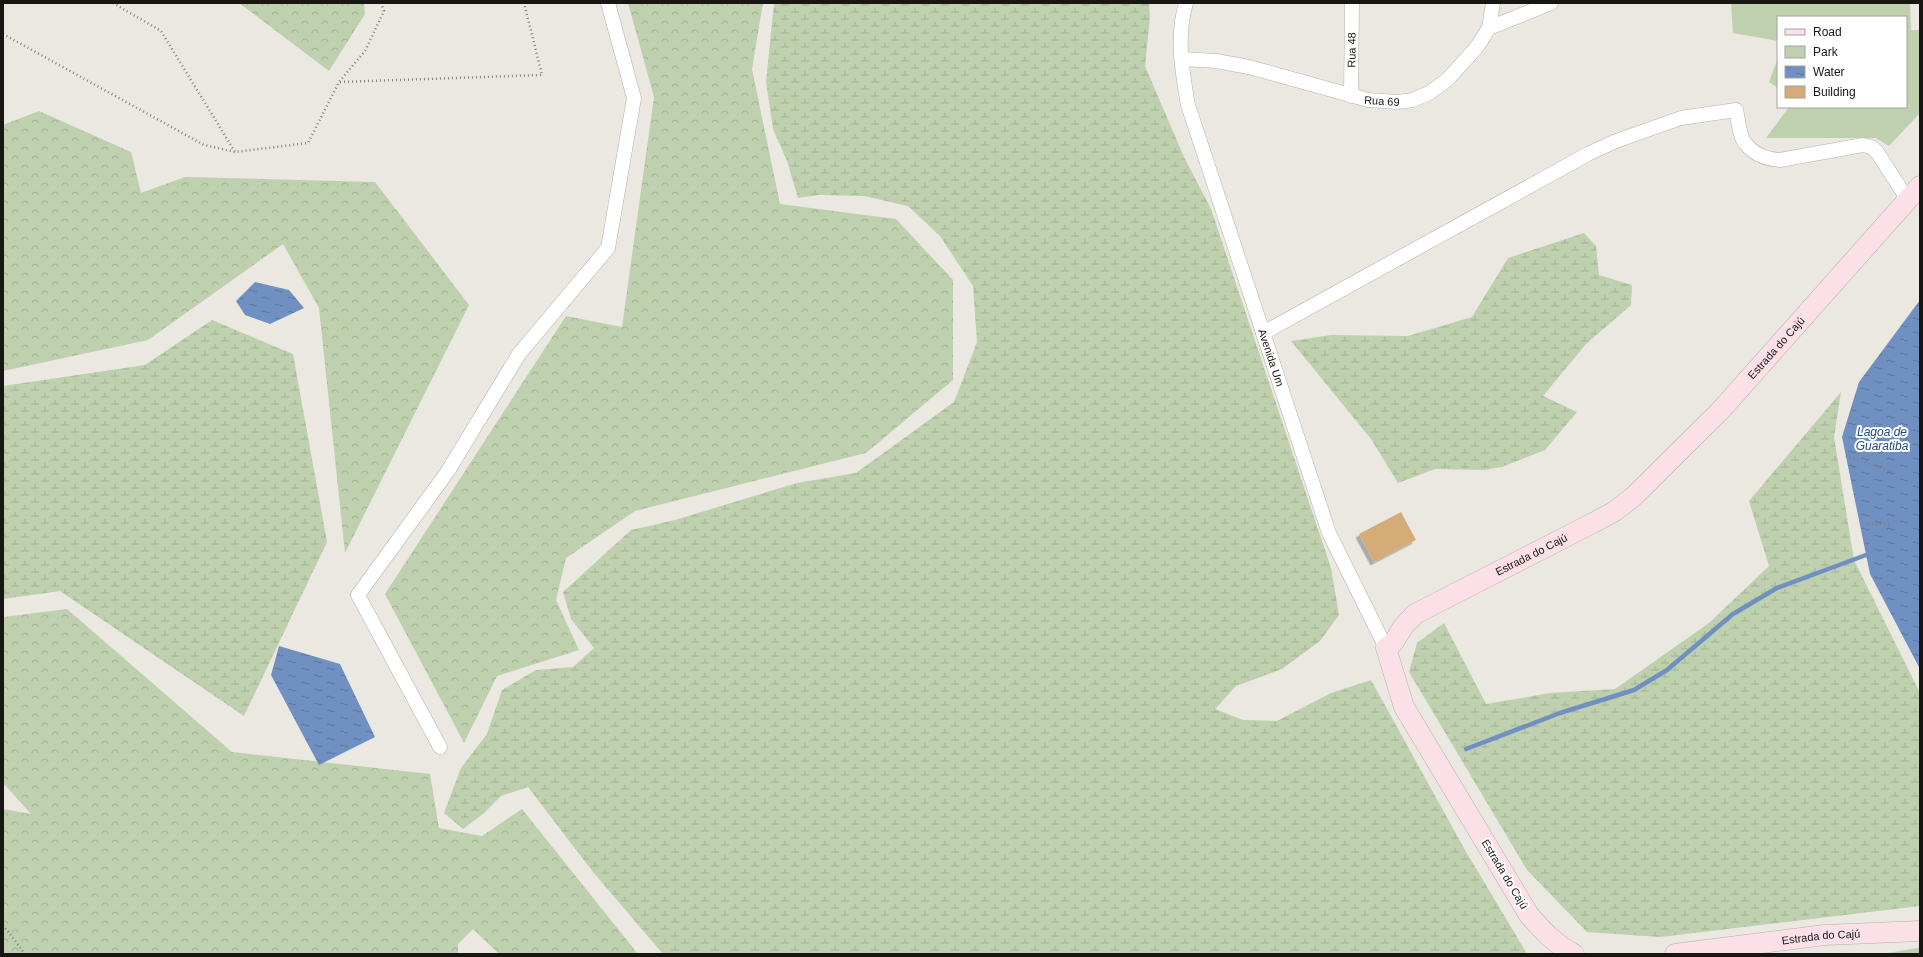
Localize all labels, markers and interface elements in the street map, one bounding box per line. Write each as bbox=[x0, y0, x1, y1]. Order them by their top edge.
legend bbox=[1777, 16, 1907, 108]
text: Road bbox=[1813, 25, 1842, 39]
street label: Rua 48 bbox=[1345, 32, 1358, 68]
text: Park bbox=[1813, 45, 1839, 59]
text: Water bbox=[1813, 65, 1845, 79]
text: Building bbox=[1813, 85, 1856, 99]
street label: Rua 69 bbox=[1364, 94, 1400, 108]
street label: Estrada do Cajú bbox=[1745, 314, 1807, 381]
street label: Avenida Um bbox=[1256, 327, 1286, 388]
water label: Lagoa de Guaratiba bbox=[1856, 425, 1909, 453]
street label: Estrada do Cajú bbox=[1493, 531, 1569, 578]
street label: Estrada do Cajú bbox=[1480, 837, 1530, 911]
street label: Estrada do Cajú bbox=[1781, 928, 1861, 946]

